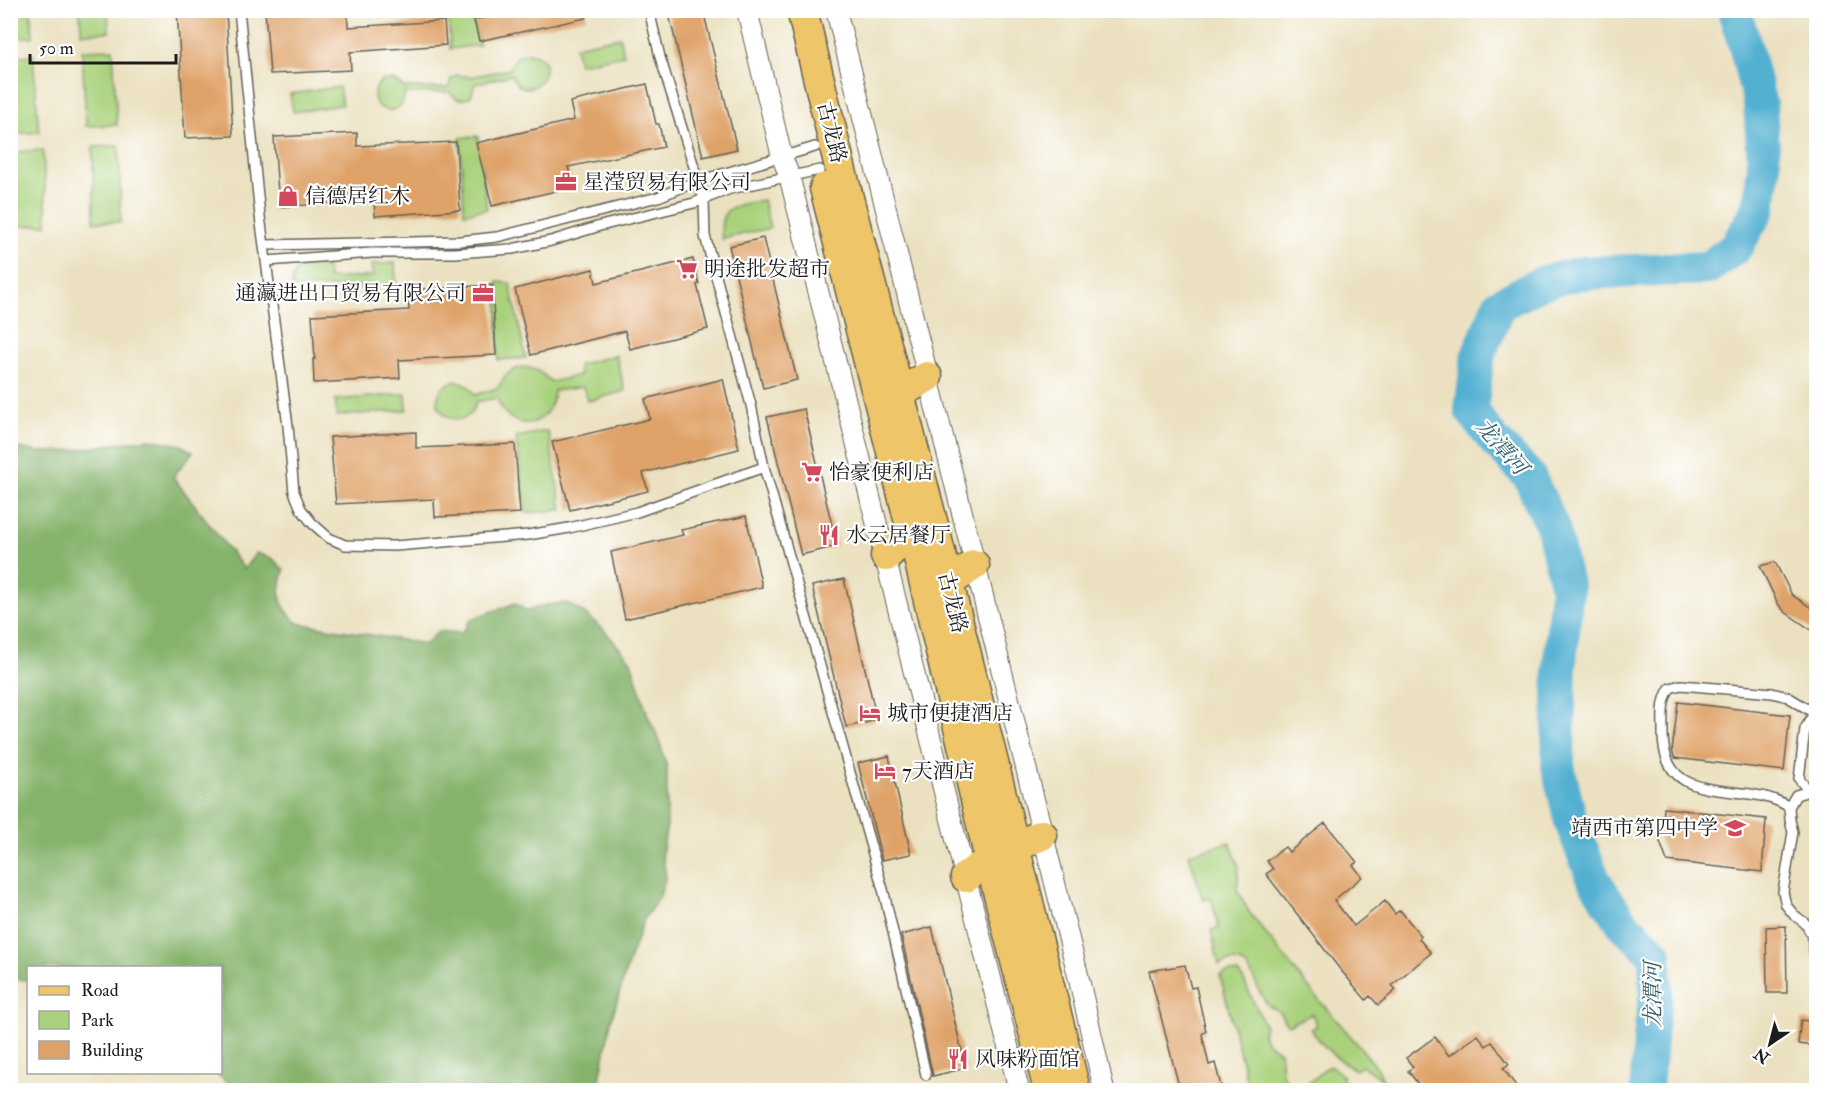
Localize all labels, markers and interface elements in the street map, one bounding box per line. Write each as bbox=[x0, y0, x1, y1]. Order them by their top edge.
scale bar bbox=[30, 27, 176, 65]
text: 50 m bbox=[39, 37, 74, 60]
street label: 古龙路 bbox=[811, 98, 852, 166]
place label: 星滢贸易有限公司 bbox=[583, 169, 751, 196]
office icon: 星滢贸易有限公司 bbox=[554, 170, 578, 194]
place label: 信德居红木 bbox=[305, 183, 410, 210]
shop icon: 信德居红木 bbox=[276, 184, 300, 208]
place label: 明途批发超市 bbox=[704, 256, 830, 283]
supermarket icon: 明途批发超市 bbox=[675, 257, 699, 281]
place label: 通瀛进出口贸易有限公司 bbox=[235, 280, 466, 307]
office icon: 通瀛进出口贸易有限公司 bbox=[471, 281, 495, 305]
water label: 龙潭河 bbox=[1469, 413, 1536, 484]
place label: 怡豪便利店 bbox=[829, 459, 934, 486]
supermarket icon: 怡豪便利店 bbox=[800, 460, 824, 484]
place label: 水云居餐厅 bbox=[846, 522, 951, 549]
restaurant icon: 水云居餐厅 bbox=[817, 523, 841, 547]
street label: 古龙路 bbox=[932, 568, 973, 636]
place label: 城市便捷酒店 bbox=[887, 700, 1013, 727]
hotel icon: 城市便捷酒店 bbox=[858, 701, 882, 725]
place label: 7天酒店 bbox=[902, 758, 975, 785]
hotel icon: 7天酒店 bbox=[873, 759, 897, 783]
place label: 靖西市第四中学 bbox=[1571, 815, 1718, 842]
school or university icon: 靖西市第四中学 bbox=[1723, 816, 1747, 840]
water label: 龙潭河 bbox=[1639, 958, 1667, 1028]
legend bbox=[27, 966, 222, 1074]
text: Road bbox=[81, 979, 119, 1002]
text: Park bbox=[81, 1009, 114, 1032]
north arrow bbox=[1740, 1014, 1800, 1074]
text: Building bbox=[81, 1039, 144, 1062]
text: N bbox=[1750, 1043, 1774, 1068]
place label: 风味粉面馆 bbox=[975, 1046, 1080, 1073]
restaurant icon: 风味粉面馆 bbox=[946, 1047, 970, 1071]

